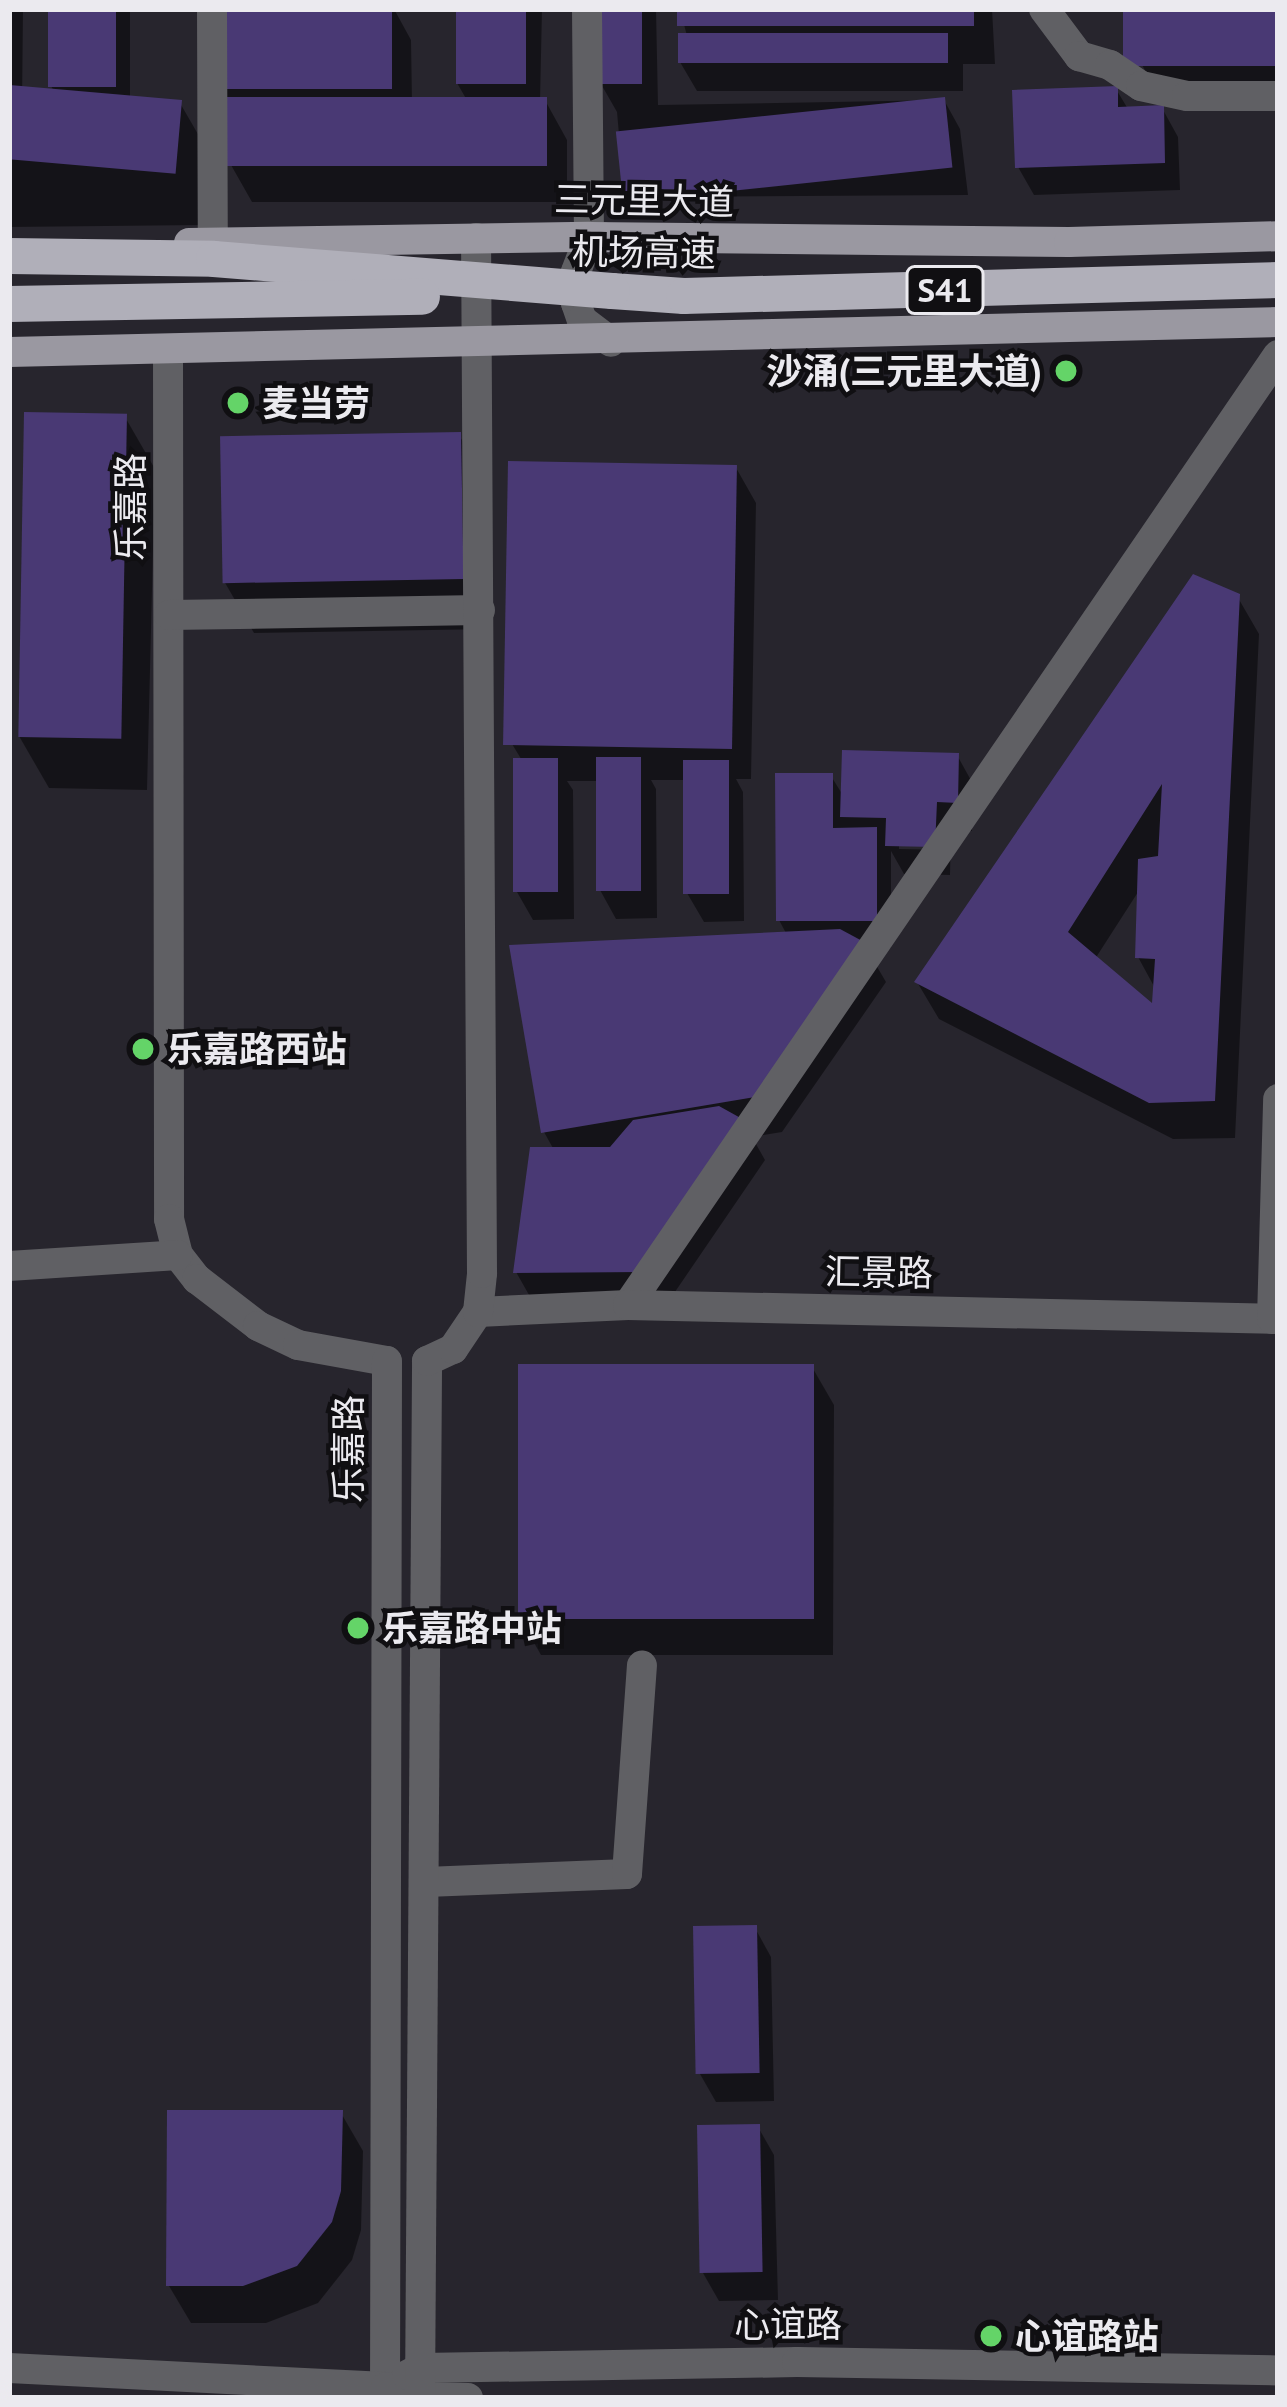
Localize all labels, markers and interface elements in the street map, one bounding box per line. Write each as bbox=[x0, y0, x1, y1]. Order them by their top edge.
street label: 三元里大道 bbox=[554, 177, 734, 223]
street label: 机场高速 bbox=[572, 229, 716, 275]
road number: S41 bbox=[903, 263, 987, 317]
place label: 沙涌(三元里大道) bbox=[766, 349, 1042, 393]
marker: 沙涌(三元里大道) bbox=[1053, 358, 1079, 384]
place label: 麦当劳 bbox=[262, 381, 370, 425]
marker: 麦当劳 bbox=[225, 390, 251, 416]
street label: 乐嘉路 bbox=[108, 453, 152, 561]
place label: 乐嘉路西站 bbox=[167, 1027, 347, 1071]
marker: 乐嘉路西站 bbox=[130, 1036, 156, 1062]
street label: 汇景路 bbox=[825, 1249, 933, 1295]
street label: 乐嘉路 bbox=[326, 1395, 370, 1503]
place label: 乐嘉路中站 bbox=[382, 1606, 562, 1650]
marker: 乐嘉路中站 bbox=[345, 1615, 371, 1641]
street label: 心谊路 bbox=[734, 2302, 842, 2346]
place label: 心谊路站 bbox=[1015, 2314, 1159, 2358]
marker: 心谊路站 bbox=[978, 2323, 1004, 2349]

